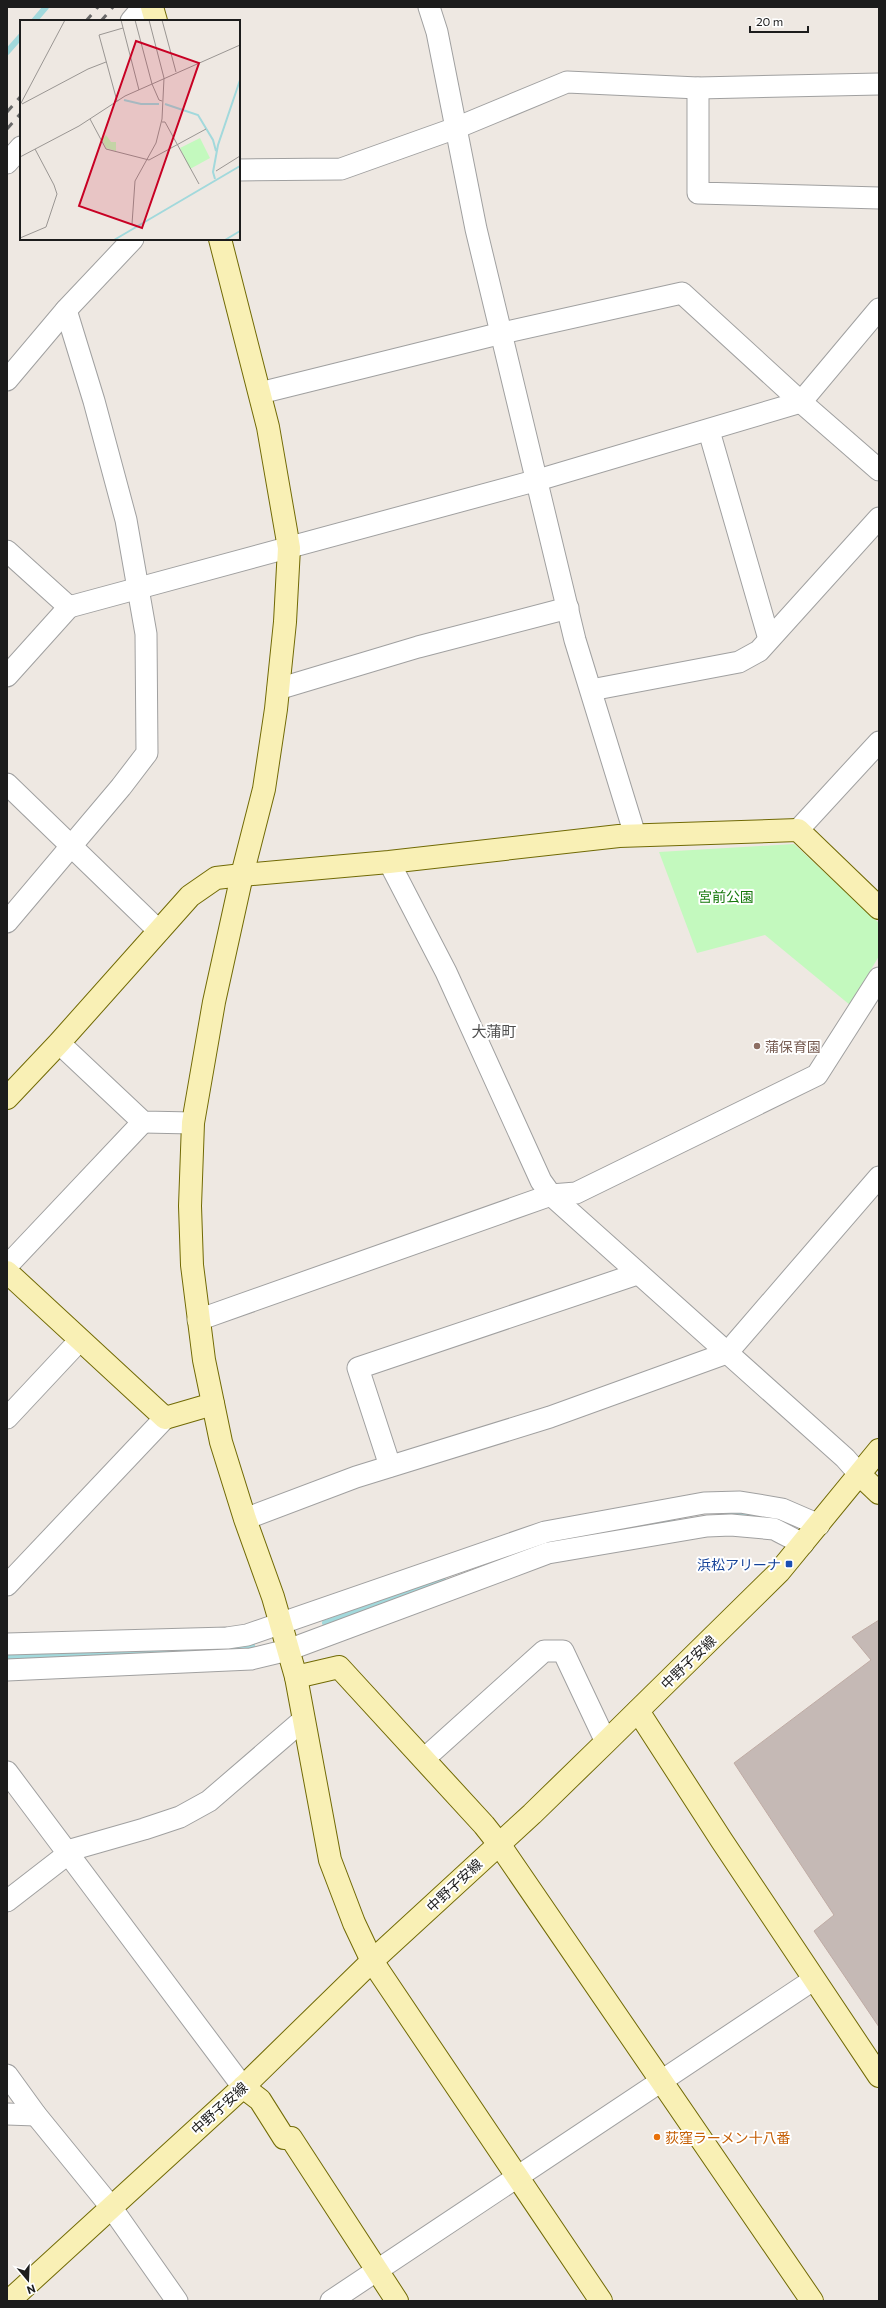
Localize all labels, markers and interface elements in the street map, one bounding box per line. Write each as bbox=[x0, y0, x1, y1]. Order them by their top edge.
scale bar bbox=[750, 8, 808, 34]
text: 20 m bbox=[756, 14, 783, 28]
inset map bbox=[20, 20, 240, 240]
park label: 宮前公園 bbox=[698, 888, 754, 905]
district label: 大蒲町 bbox=[471, 1022, 517, 1040]
place label: 蒲保育園 bbox=[765, 1038, 821, 1055]
marker: 蒲保育園 bbox=[752, 1041, 762, 1051]
place label: 浜松アリーナ bbox=[697, 1556, 781, 1573]
marker: 浜松アリーナ bbox=[784, 1559, 794, 1569]
street label: 中野子安線 bbox=[657, 1632, 719, 1692]
street label: 中野子安線 bbox=[423, 1855, 485, 1915]
street label: 中野子安線 bbox=[187, 2078, 251, 2138]
place label: 荻窪ラーメン十八番 bbox=[665, 2129, 790, 2146]
marker: 荻窪ラーメン十八番 bbox=[652, 2132, 662, 2142]
north arrow bbox=[8, 2260, 48, 2300]
text: N bbox=[25, 2282, 37, 2297]

